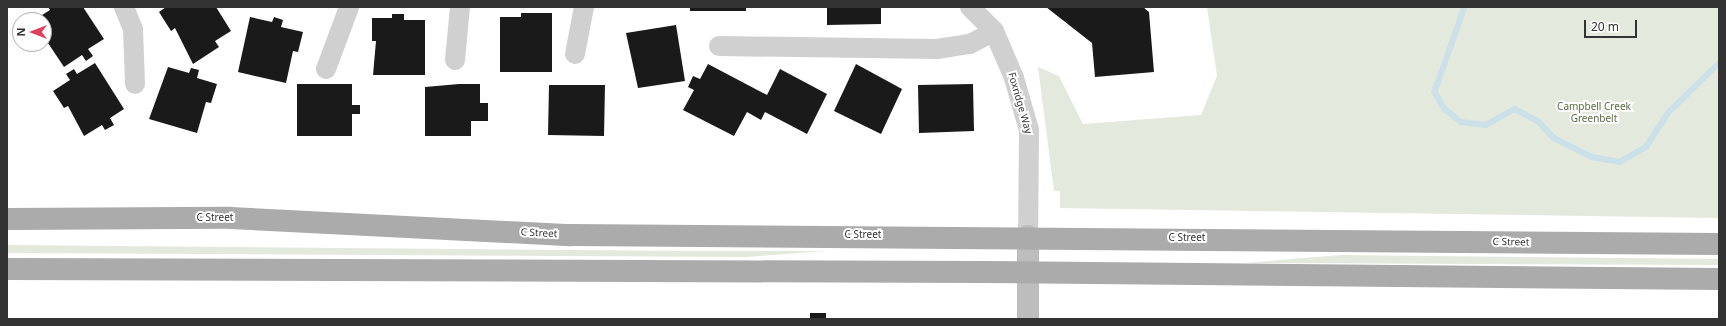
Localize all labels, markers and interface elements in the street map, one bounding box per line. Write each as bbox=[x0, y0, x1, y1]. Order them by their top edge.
north arrow bbox=[12, 12, 52, 52]
scale bar bbox=[1586, 12, 1639, 38]
text: 20 m bbox=[1591, 18, 1619, 35]
text: N bbox=[13, 28, 28, 36]
street label: Foxridge Way bbox=[1005, 71, 1035, 135]
park label: Campbell Creek Greenbelt bbox=[1557, 100, 1631, 124]
street label: C Street bbox=[197, 212, 233, 224]
street label: C Street bbox=[520, 226, 558, 240]
street label: C Street bbox=[845, 229, 881, 241]
street label: C Street bbox=[1169, 232, 1205, 244]
street label: C Street bbox=[1492, 236, 1530, 248]

